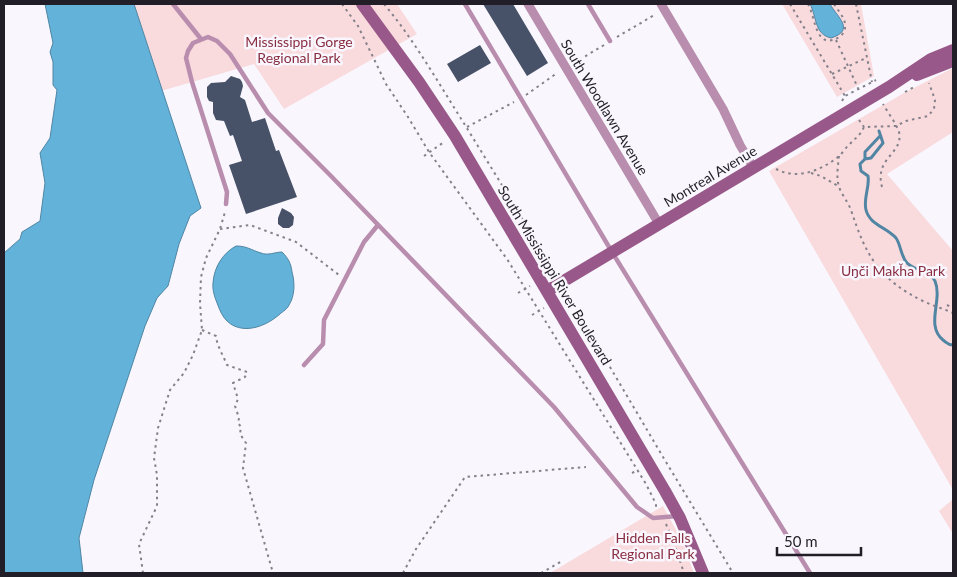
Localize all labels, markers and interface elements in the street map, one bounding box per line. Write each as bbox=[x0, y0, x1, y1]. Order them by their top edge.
park label: Mississippi Gorge Regional Park bbox=[245, 33, 353, 66]
street label: South Woodlawn Avenue bbox=[558, 36, 652, 178]
street label: Montreal Avenue bbox=[660, 142, 760, 210]
street label: South Mississippi River Boulevard bbox=[495, 182, 615, 368]
park label: Uŋči Makȟa Park bbox=[841, 262, 946, 279]
scale bar bbox=[777, 524, 861, 556]
park label: Hidden Falls Regional Park bbox=[611, 529, 696, 562]
text: 50 m bbox=[784, 532, 818, 550]

